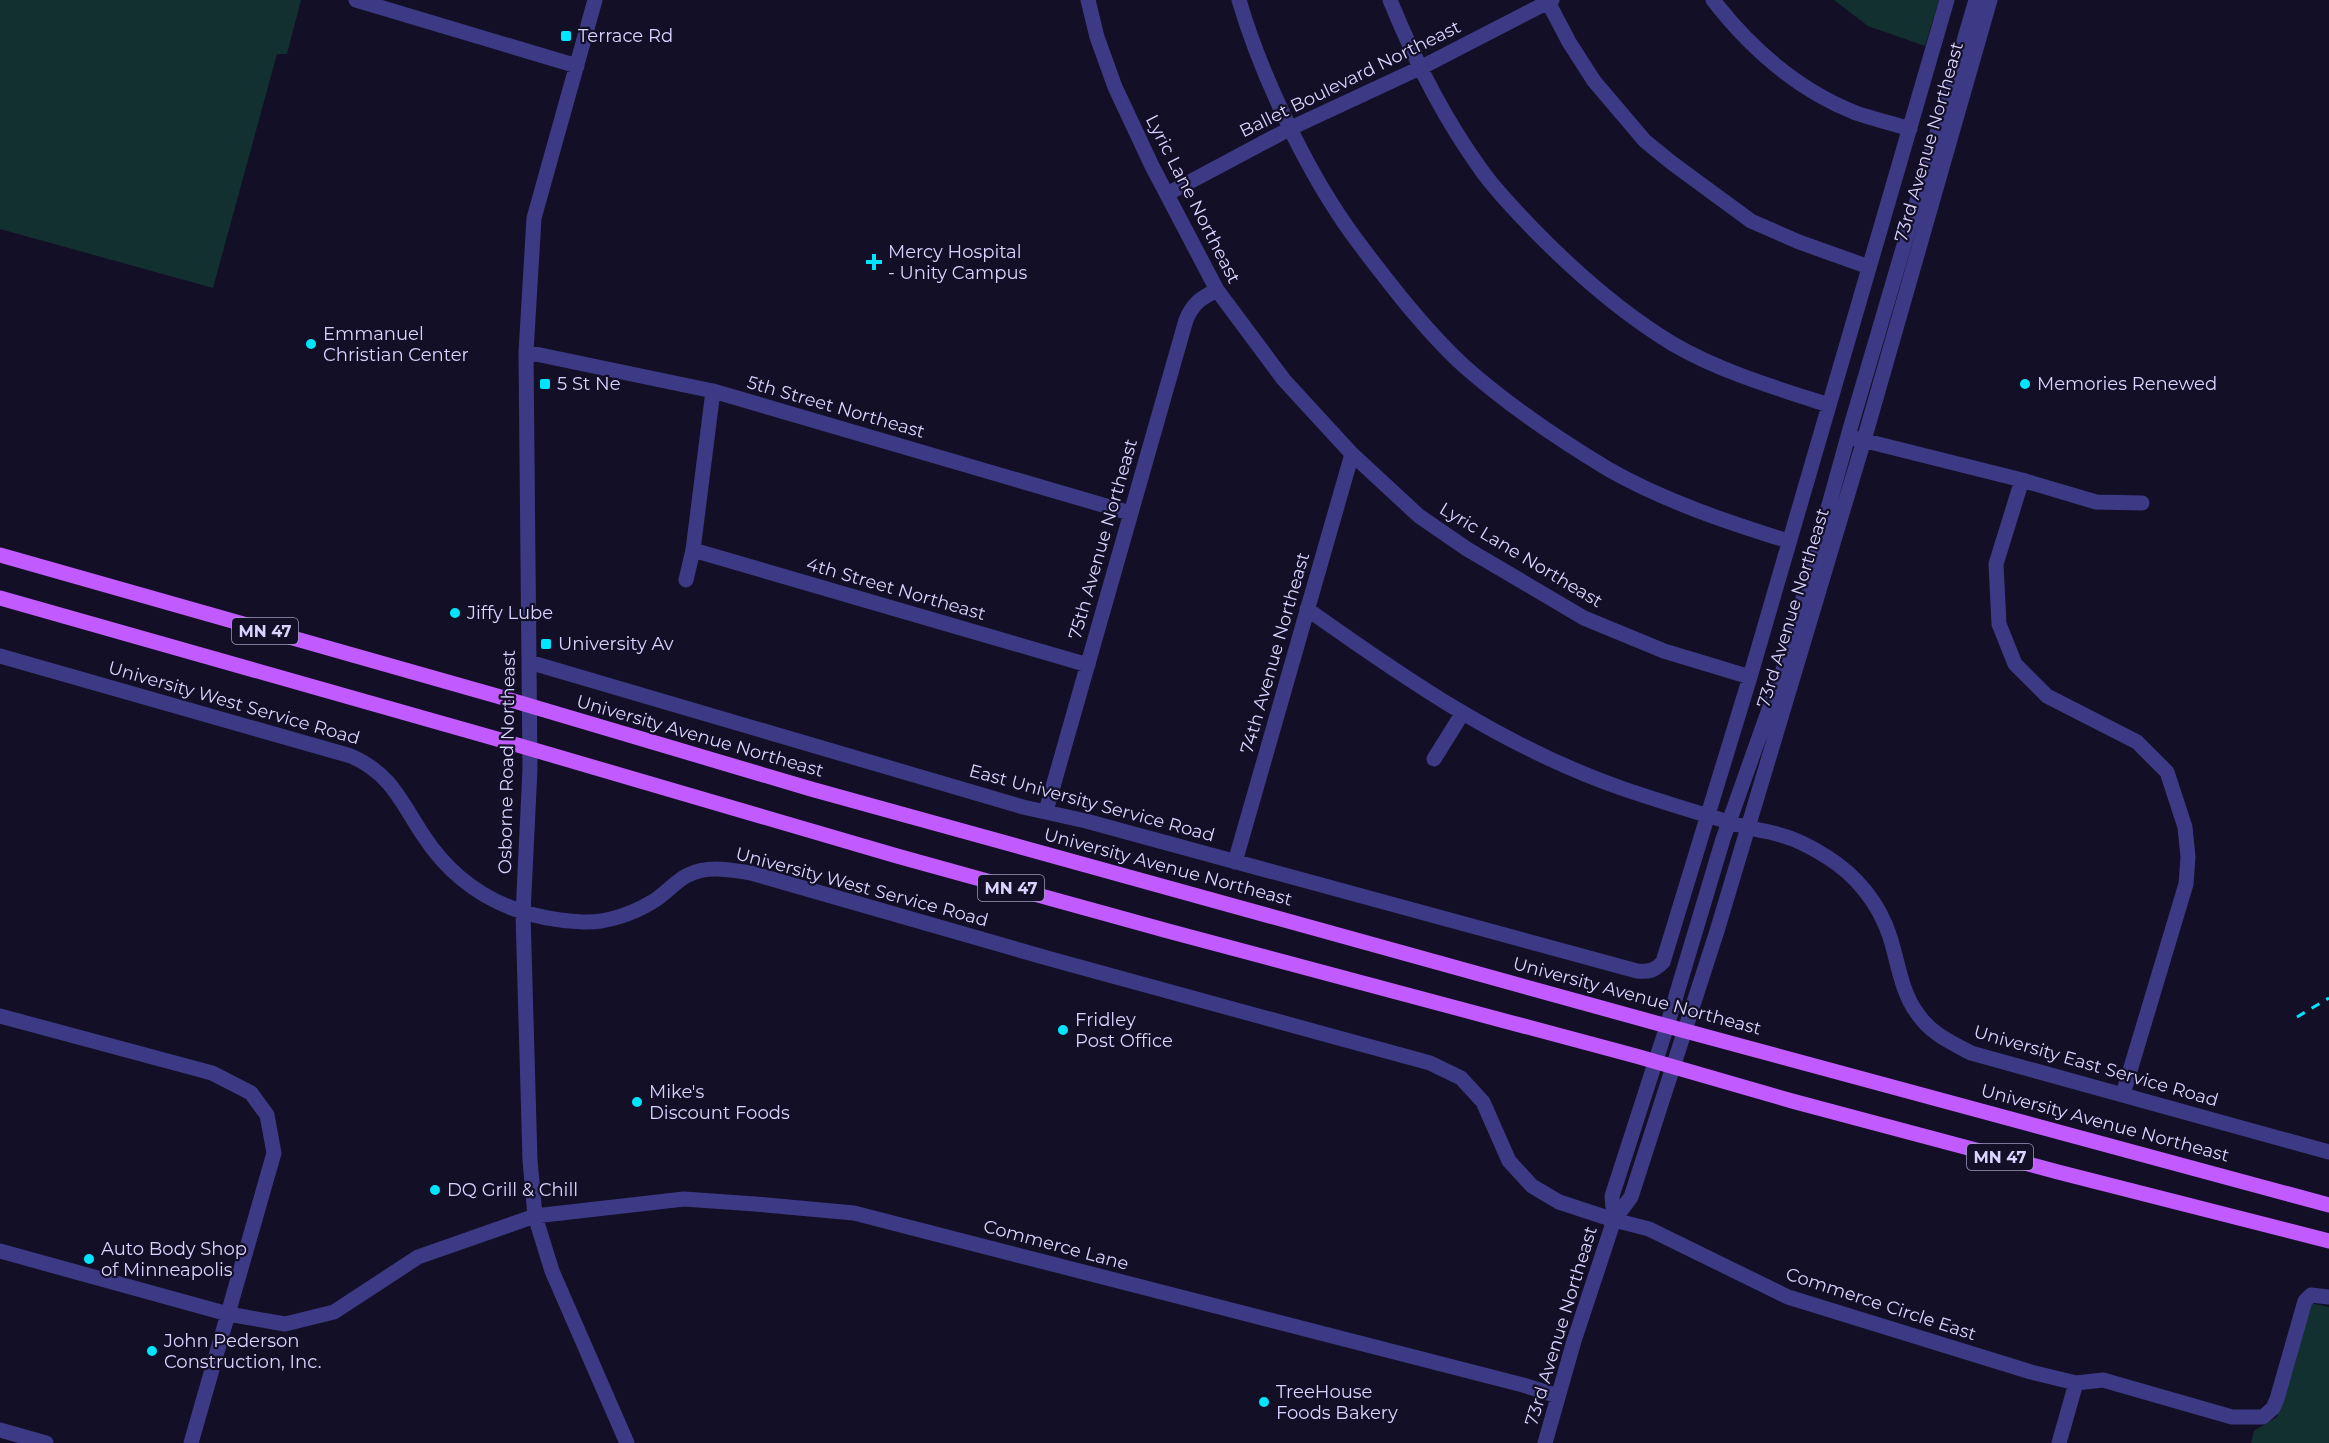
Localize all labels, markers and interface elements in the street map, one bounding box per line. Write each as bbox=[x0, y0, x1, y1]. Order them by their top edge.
street label: Ballet Boulevard Northeast bbox=[1236, 16, 1464, 142]
place label: Terrace Rd bbox=[578, 25, 673, 47]
marker: Terrace Rd bbox=[559, 29, 573, 43]
street label: 73rd Avenue Northeast bbox=[1890, 39, 1968, 245]
street label: Lyric Lane Northeast bbox=[1141, 111, 1245, 287]
place label: Mercy Hospital - Unity Campus bbox=[888, 241, 1027, 284]
marker: Mercy Hospital - Unity Campus bbox=[865, 253, 883, 271]
place label: Emmanuel Christian Center bbox=[323, 323, 469, 366]
marker: Emmanuel Christian Center bbox=[304, 337, 318, 351]
street label: 5th Street Northeast bbox=[745, 371, 927, 443]
place label: 5 St Ne bbox=[557, 373, 621, 395]
place label: Memories Renewed bbox=[2037, 373, 2217, 395]
marker: 5 St Ne bbox=[538, 377, 552, 391]
marker: Memories Renewed bbox=[2018, 377, 2032, 391]
street label: 75th Avenue Northeast bbox=[1064, 436, 1142, 642]
street label: Lyric Lane Northeast bbox=[1435, 498, 1607, 612]
street label: 73rd Avenue Northeast bbox=[1752, 506, 1834, 710]
street label: 74th Avenue Northeast bbox=[1236, 550, 1314, 756]
street label: 4th Street Northeast bbox=[804, 553, 988, 625]
place label: Jiffy Lube bbox=[466, 602, 553, 624]
marker: Jiffy Lube bbox=[448, 606, 462, 620]
road number: MN 47 bbox=[232, 618, 298, 644]
place label: University Av bbox=[558, 633, 674, 655]
marker: University Av bbox=[539, 637, 553, 651]
street label: Osborne Road Northeast bbox=[494, 650, 520, 874]
street label: University West Service Road bbox=[106, 656, 362, 750]
street label: University Avenue Northeast bbox=[574, 690, 826, 782]
street label: East University Service Road bbox=[967, 760, 1217, 846]
street label: University Avenue Northeast bbox=[1041, 823, 1295, 911]
street label: University West Service Road bbox=[733, 843, 991, 931]
road number: MN 47 bbox=[978, 875, 1044, 901]
street label: University Avenue Northeast bbox=[1510, 952, 1764, 1040]
place label: Fridley Post Office bbox=[1075, 1009, 1173, 1052]
street label: University East Service Road bbox=[1971, 1021, 2221, 1111]
marker: Fridley Post Office bbox=[1056, 1023, 1070, 1037]
street label: University Avenue Northeast bbox=[1978, 1079, 2232, 1167]
place label: Mike's Discount Foods bbox=[649, 1081, 790, 1124]
marker: Mike's Discount Foods bbox=[630, 1095, 644, 1109]
road number: MN 47 bbox=[1967, 1144, 2033, 1170]
place label: DQ Grill & Chill bbox=[447, 1179, 578, 1201]
marker: DQ Grill & Chill bbox=[428, 1183, 442, 1197]
street label: Commerce Lane bbox=[981, 1215, 1131, 1275]
street label: 73rd Avenue Northeast bbox=[1520, 1224, 1602, 1428]
place label: Auto Body Shop of Minneapolis bbox=[101, 1238, 247, 1281]
marker: Auto Body Shop of Minneapolis bbox=[82, 1252, 96, 1266]
street label: Commerce Circle East bbox=[1783, 1263, 1979, 1345]
place label: John Pederson Construction, Inc. bbox=[163, 1330, 322, 1373]
marker: John Pederson Construction, Inc. bbox=[145, 1344, 159, 1358]
place label: TreeHouse Foods Bakery bbox=[1276, 1381, 1398, 1424]
marker: TreeHouse Foods Bakery bbox=[1257, 1395, 1271, 1409]

